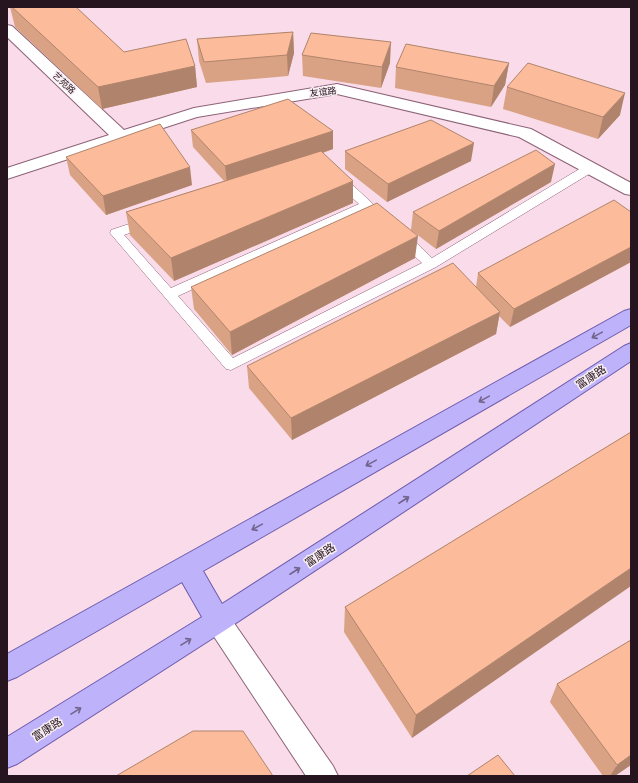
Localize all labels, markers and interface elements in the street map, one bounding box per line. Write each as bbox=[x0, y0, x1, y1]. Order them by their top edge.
street label: 艺苑路 bbox=[51, 69, 78, 96]
street label: 友谊路 bbox=[309, 84, 337, 99]
one-way arrow bbox=[591, 332, 603, 340]
street label: 富康路 bbox=[573, 362, 609, 392]
one-way arrow bbox=[478, 396, 490, 404]
one-way arrow bbox=[365, 460, 377, 468]
one-way arrow bbox=[398, 496, 409, 504]
one-way arrow bbox=[251, 524, 263, 531]
street label: 富康路 bbox=[302, 540, 338, 570]
one-way arrow bbox=[289, 567, 300, 575]
one-way arrow bbox=[180, 637, 192, 645]
one-way arrow bbox=[70, 706, 82, 714]
street label: 富康路 bbox=[29, 714, 65, 744]

